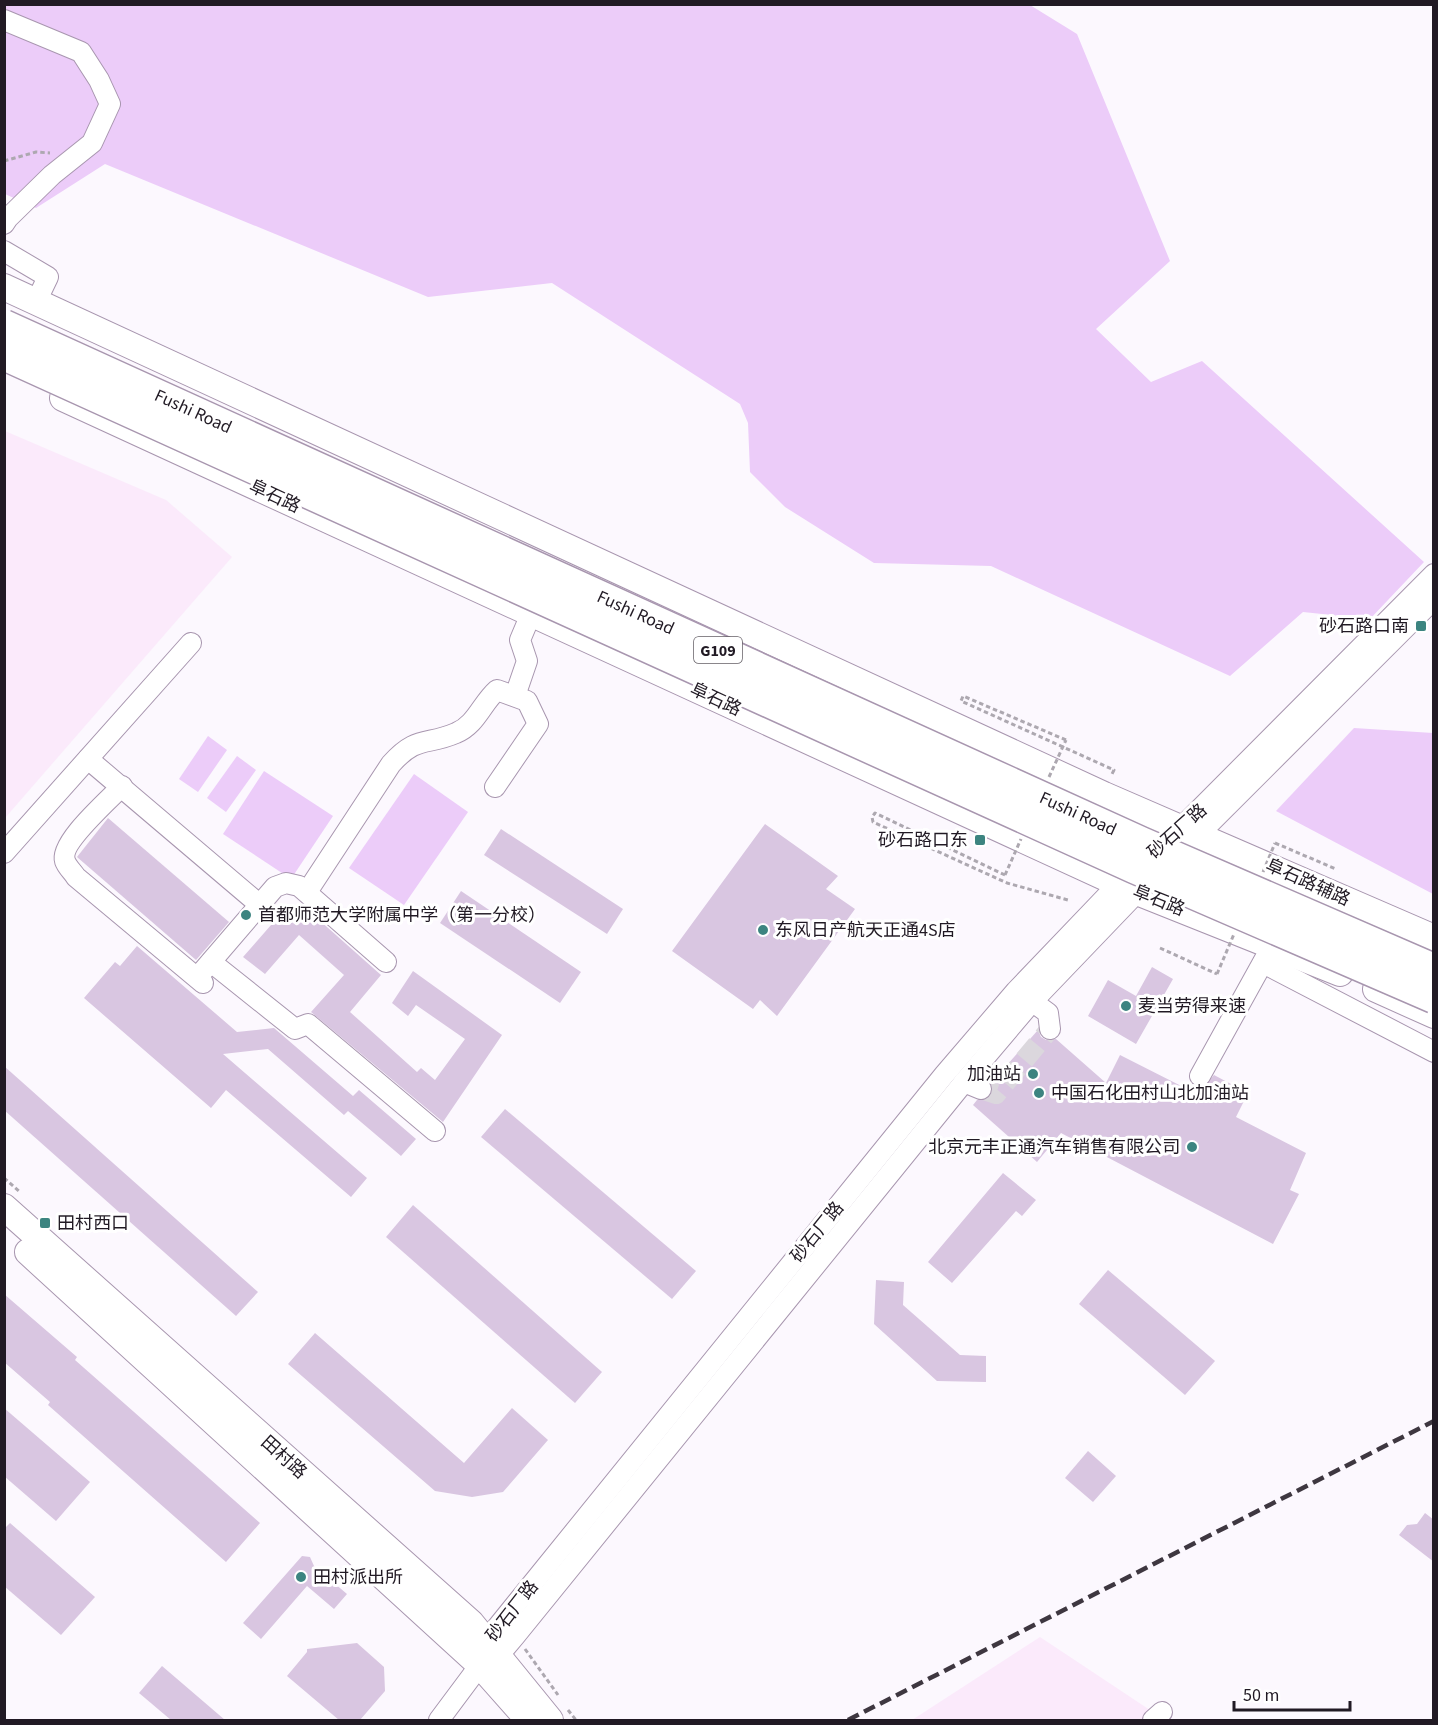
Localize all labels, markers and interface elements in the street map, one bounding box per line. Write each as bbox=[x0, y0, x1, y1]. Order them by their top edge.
street label: Fushi Road bbox=[150, 383, 236, 440]
street label: 阜石路 bbox=[245, 474, 305, 519]
street label: Fushi Road bbox=[593, 584, 678, 641]
place label: 砂石路口南 bbox=[1319, 614, 1409, 639]
marker: 砂石路口南 bbox=[1414, 619, 1428, 633]
road number: G109 bbox=[694, 637, 742, 663]
street label: 阜石路 bbox=[686, 677, 746, 722]
street label: Fushi Road bbox=[1035, 785, 1121, 842]
street label: 砂石厂路 bbox=[1142, 798, 1212, 865]
place label: 砂石路口东 bbox=[878, 828, 968, 853]
marker: 砂石路口东 bbox=[973, 833, 987, 847]
street label: 阜石路辅路 bbox=[1262, 853, 1354, 912]
street label: 阜石路 bbox=[1129, 879, 1189, 922]
place label: 首都师范大学附属中学（第一分校） bbox=[258, 903, 546, 928]
marker: 首都师范大学附属中学（第一分校） bbox=[239, 908, 253, 922]
place label: 东风日产航天正通4S店 bbox=[775, 918, 956, 943]
marker: 东风日产航天正通4S店 bbox=[756, 923, 770, 937]
place label: 麦当劳得来速 bbox=[1138, 994, 1246, 1019]
marker: 麦当劳得来速 bbox=[1119, 999, 1133, 1013]
place label: 加油站 bbox=[967, 1062, 1021, 1087]
marker: 加油站 bbox=[1026, 1067, 1040, 1081]
place label: 中国石化田村山北加油站 bbox=[1051, 1081, 1249, 1106]
marker: 中国石化田村山北加油站 bbox=[1032, 1086, 1046, 1100]
place label: 北京元丰正通汽车销售有限公司 bbox=[928, 1135, 1180, 1160]
marker: 北京元丰正通汽车销售有限公司 bbox=[1185, 1140, 1199, 1154]
street label: 砂石厂路 bbox=[785, 1196, 850, 1268]
place label: 田村西口 bbox=[57, 1211, 129, 1236]
marker: 田村西口 bbox=[38, 1216, 52, 1230]
street label: 田村路 bbox=[255, 1430, 312, 1485]
place label: 田村派出所 bbox=[313, 1565, 403, 1590]
marker: 田村派出所 bbox=[294, 1570, 308, 1584]
street label: 砂石厂路 bbox=[480, 1575, 544, 1647]
scale bar bbox=[1234, 1674, 1350, 1712]
text: 50 m bbox=[1243, 1683, 1279, 1708]

